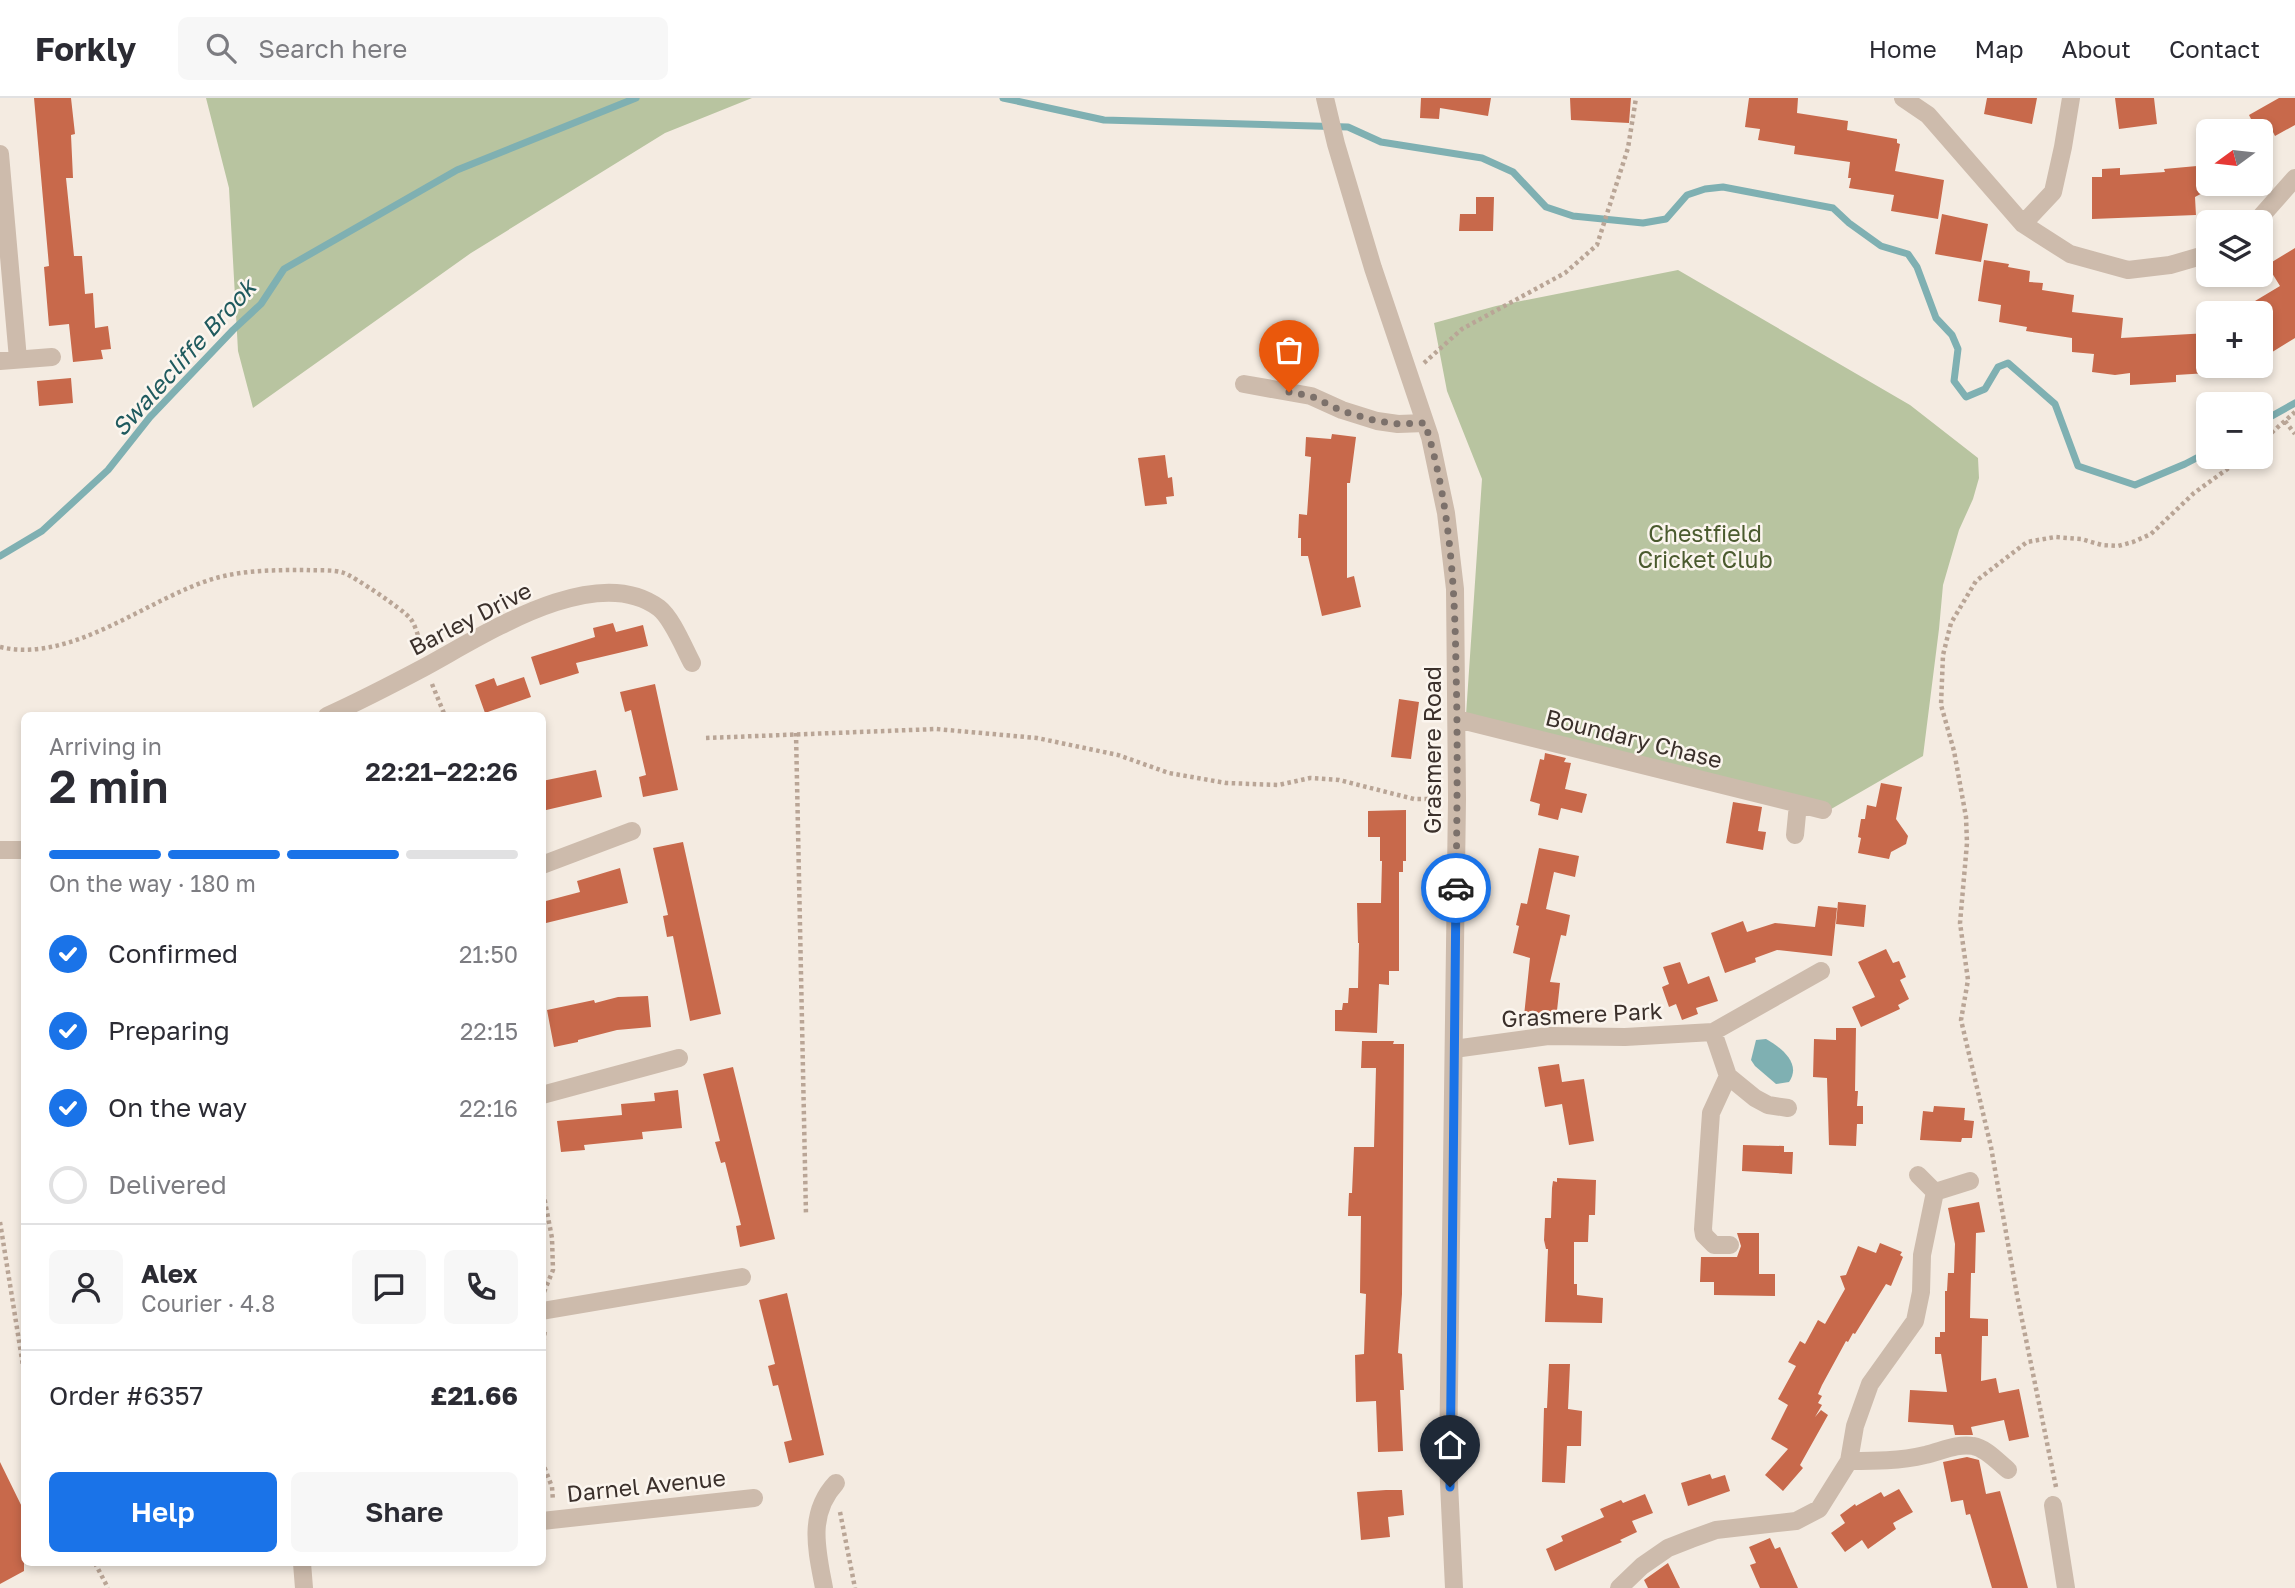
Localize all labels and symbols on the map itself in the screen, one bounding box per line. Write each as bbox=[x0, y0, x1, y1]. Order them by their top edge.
north arrow bbox=[2196, 119, 2273, 196]
water label: Swalecliffe Brook bbox=[105, 271, 263, 441]
pin bbox=[1259, 320, 1319, 392]
park label: Chestfield Cricket Club bbox=[1637, 519, 1773, 573]
street label: Barley Drive bbox=[404, 575, 536, 661]
street label: Grasmere Road bbox=[1418, 666, 1446, 834]
street label: Boundary Chase bbox=[1543, 703, 1725, 773]
courier bbox=[1421, 853, 1491, 923]
street label: Grasmere Park bbox=[1501, 996, 1663, 1032]
pin bbox=[1420, 1415, 1480, 1487]
street label: Darnel Avenue bbox=[565, 1463, 727, 1507]

